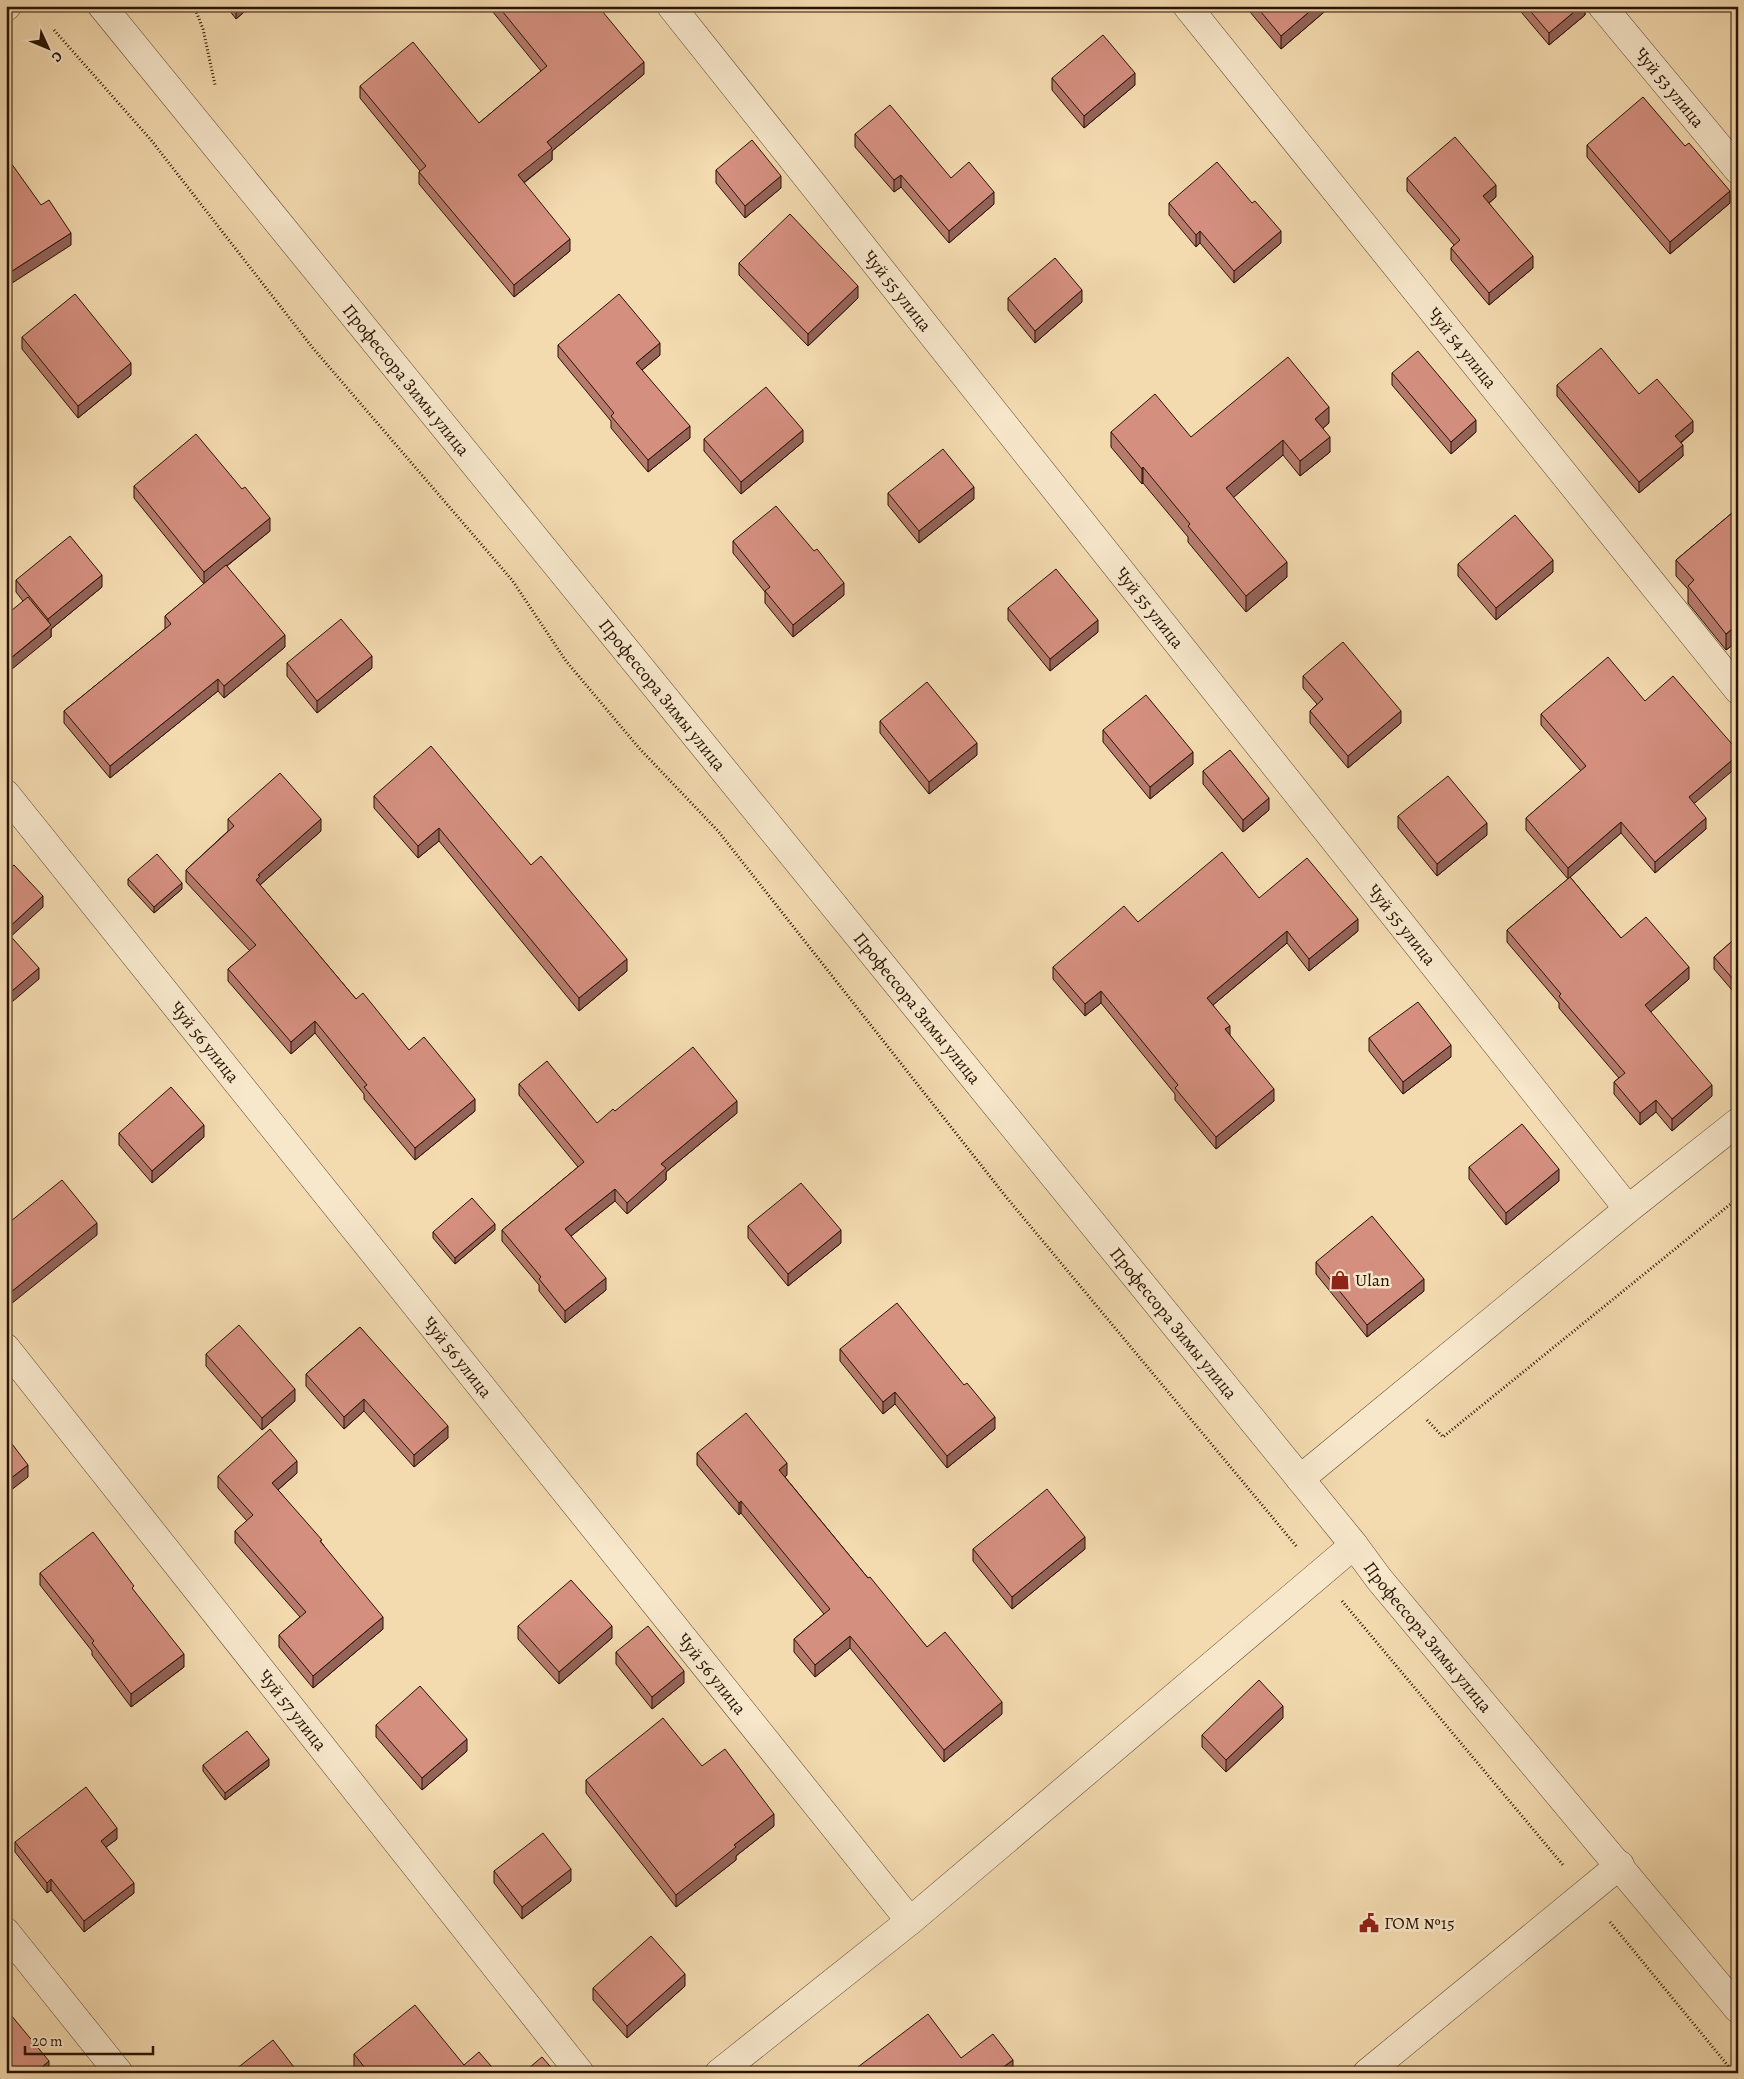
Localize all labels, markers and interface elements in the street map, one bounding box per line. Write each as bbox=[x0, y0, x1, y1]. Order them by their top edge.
north arrow bbox=[22, 22, 72, 72]
street label: Чуй 53 улица bbox=[1629, 42, 1710, 133]
text: С bbox=[47, 47, 67, 67]
street label: Чуй 55 улица bbox=[858, 245, 938, 337]
street label: Профессора Зимы улица bbox=[337, 299, 476, 462]
street label: Чуй 54 улица bbox=[1422, 302, 1503, 394]
street label: Чуй 55 улица bbox=[1110, 562, 1190, 654]
street label: Профессора Зимы улица bbox=[593, 614, 732, 776]
street label: Чуй 55 улица bbox=[1362, 879, 1442, 971]
street label: Профессора Зимы улица bbox=[848, 927, 987, 1090]
street label: Чуй 56 улица bbox=[165, 996, 245, 1088]
street label: Профессора Зимы улица bbox=[1104, 1242, 1243, 1405]
place label: Ulan bbox=[1355, 1268, 1390, 1292]
shop icon: Ulan bbox=[1329, 1269, 1351, 1291]
street label: Чуй 56 улица bbox=[418, 1311, 498, 1404]
street label: Профессора Зимы улица bbox=[1358, 1557, 1498, 1718]
street label: Чуй 56 улица bbox=[672, 1628, 752, 1720]
street label: Чуй 57 улица bbox=[253, 1665, 333, 1756]
place label: ГОМ №15 bbox=[1384, 1911, 1455, 1935]
public building icon: ГОМ №15 bbox=[1358, 1912, 1380, 1934]
scale bar bbox=[25, 2024, 152, 2056]
text: 20 m bbox=[32, 2031, 63, 2051]

